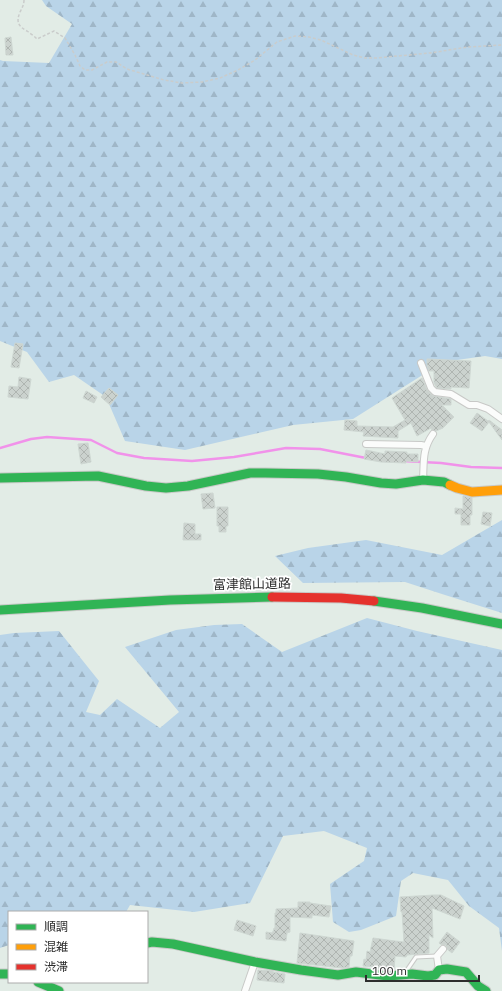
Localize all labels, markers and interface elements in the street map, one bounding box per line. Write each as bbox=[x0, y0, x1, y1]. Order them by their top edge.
street label: 富津館山道路 bbox=[213, 575, 291, 593]
legend bbox=[8, 911, 148, 983]
text: 順調 bbox=[44, 919, 68, 934]
text: 混雑 bbox=[44, 939, 68, 954]
scale bar bbox=[366, 957, 479, 983]
text: 渋滞 bbox=[44, 959, 68, 974]
text: 100 m bbox=[372, 963, 407, 978]

